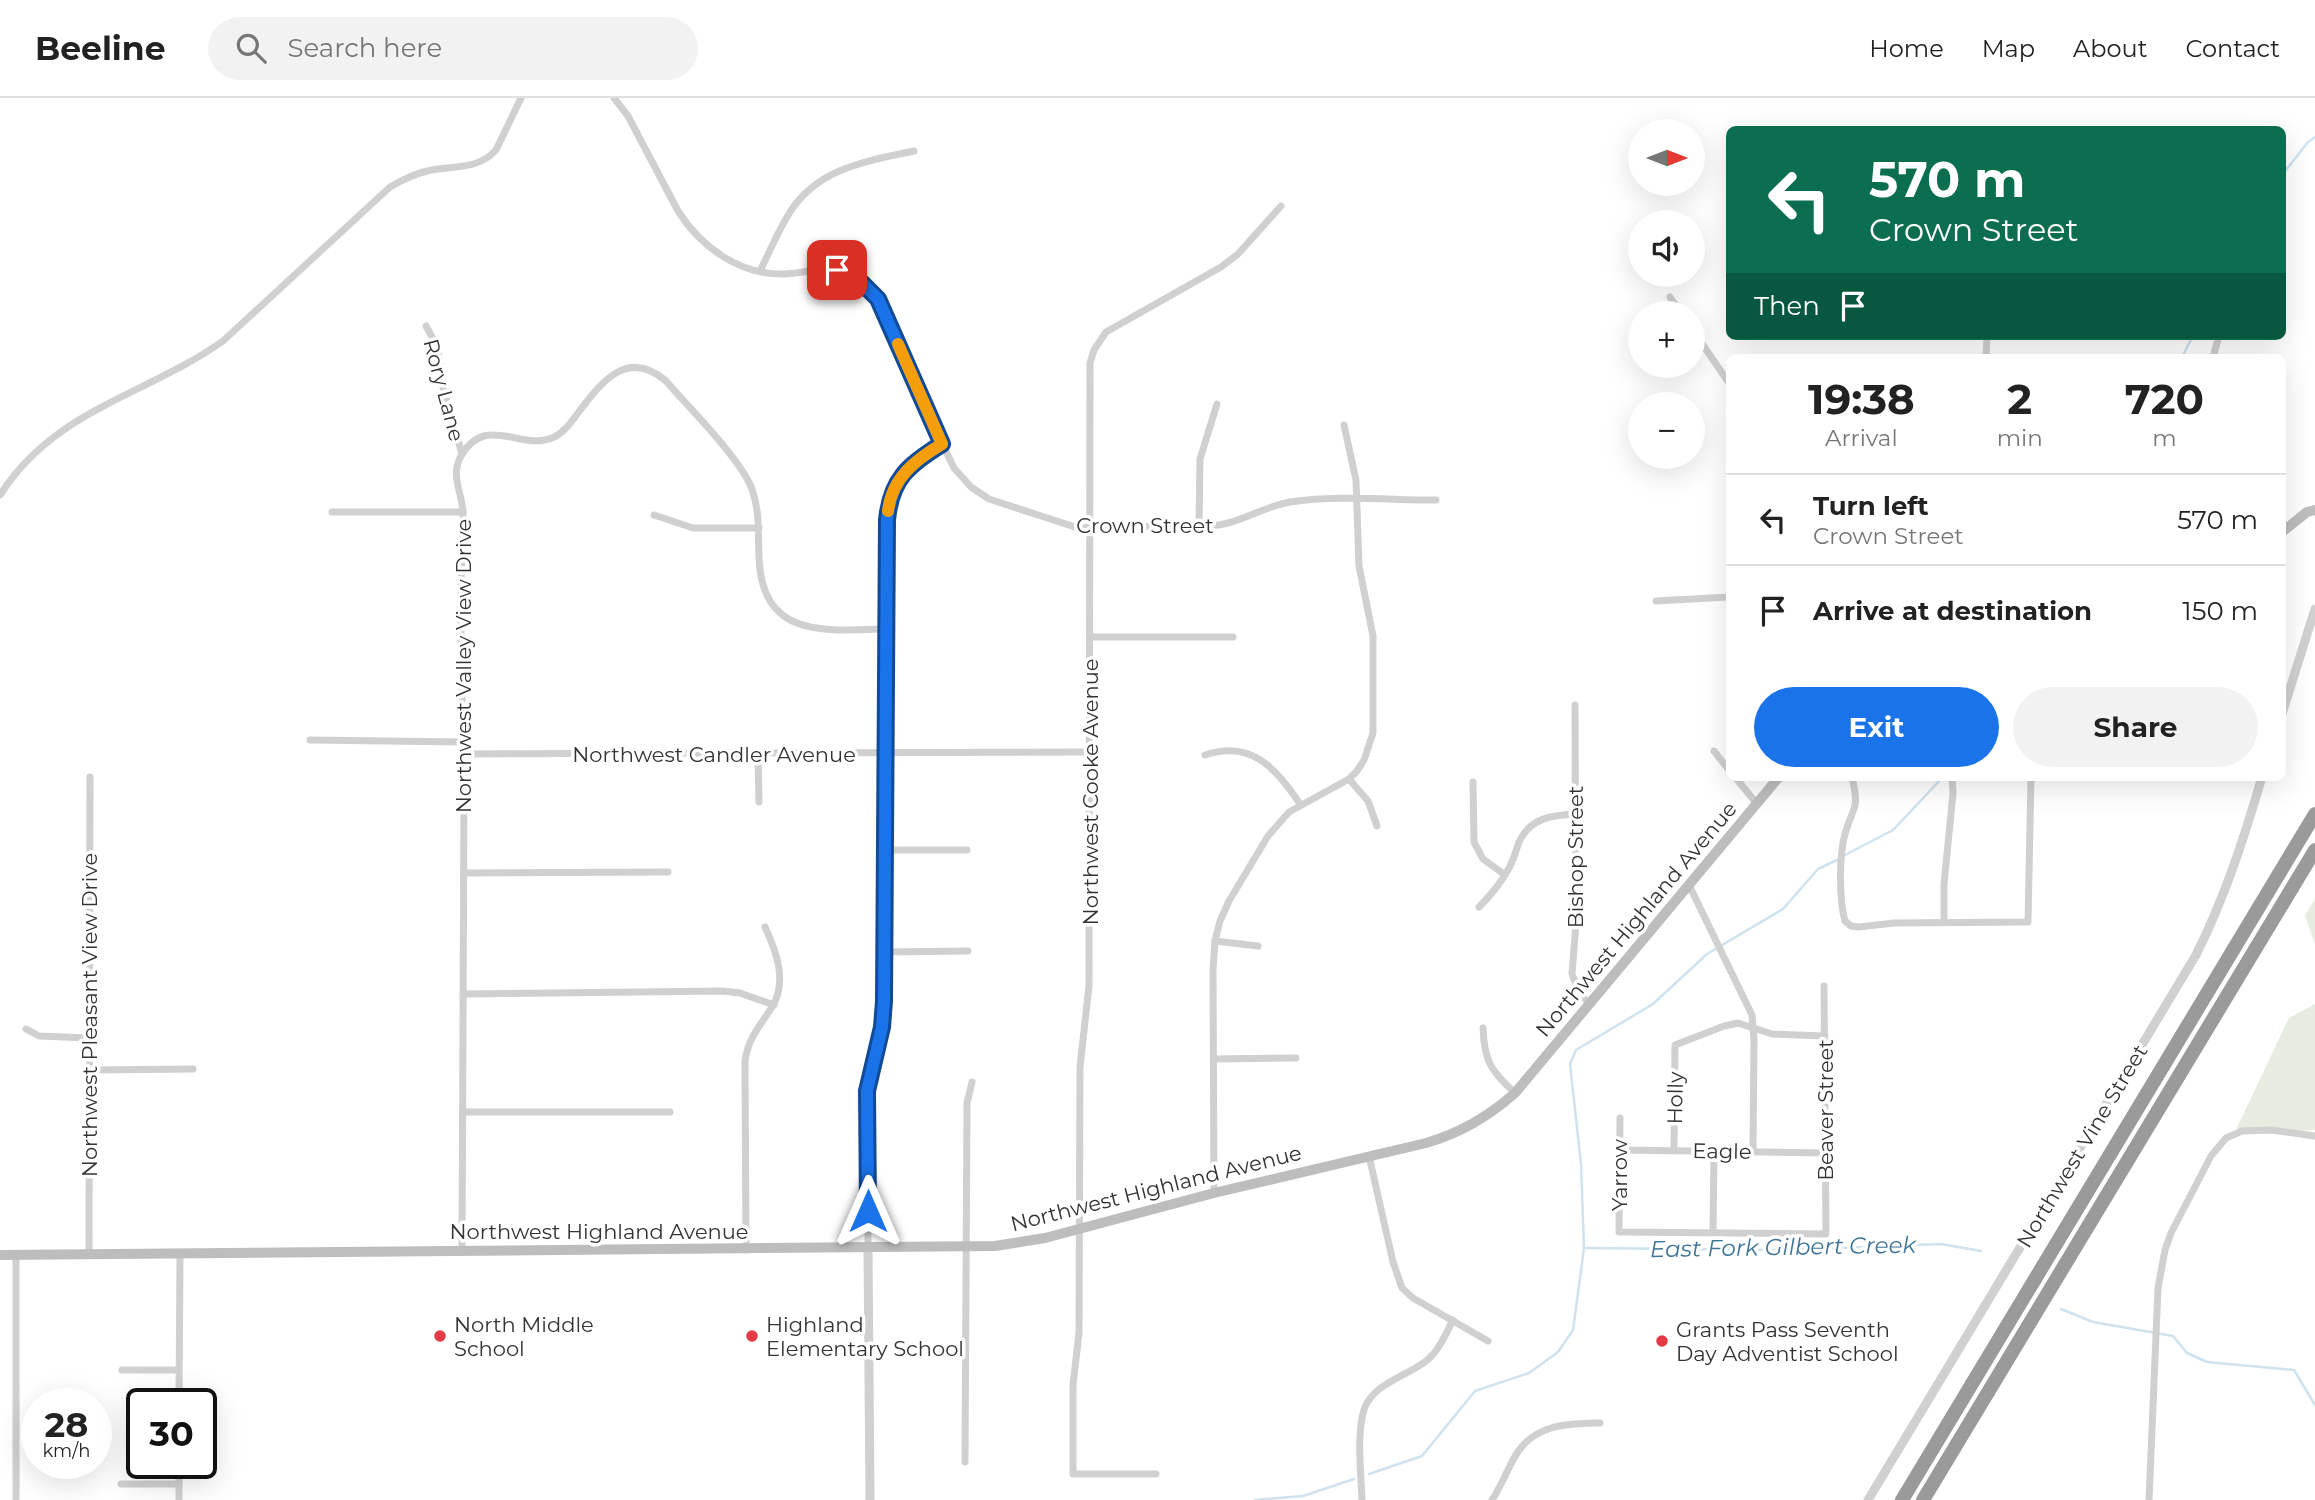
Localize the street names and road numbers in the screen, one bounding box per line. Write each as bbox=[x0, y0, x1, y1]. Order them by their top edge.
street label: Rory Lane bbox=[418, 336, 470, 444]
street label: Crown Street bbox=[1076, 513, 1214, 538]
street label: Northwest Valley View Drive bbox=[451, 519, 476, 813]
street label: Northwest Cooke Avenue bbox=[1078, 659, 1103, 925]
street label: Northwest Candler Avenue bbox=[572, 742, 856, 767]
street label: Bishop Street bbox=[1563, 786, 1588, 928]
street label: Northwest Highland Avenue bbox=[1530, 796, 1742, 1042]
street label: Northwest Pleasant View Drive bbox=[77, 853, 102, 1177]
street label: Beaver Street bbox=[1813, 1039, 1838, 1181]
street label: Northwest Vine Street bbox=[2011, 1040, 2153, 1252]
street label: Holly bbox=[1662, 1071, 1688, 1125]
street label: Yarrow bbox=[1607, 1138, 1632, 1211]
street label: Eagle bbox=[1692, 1138, 1752, 1164]
street label: Northwest Highland Avenue bbox=[1008, 1140, 1304, 1236]
street label: Northwest Highland Avenue bbox=[449, 1219, 749, 1244]

